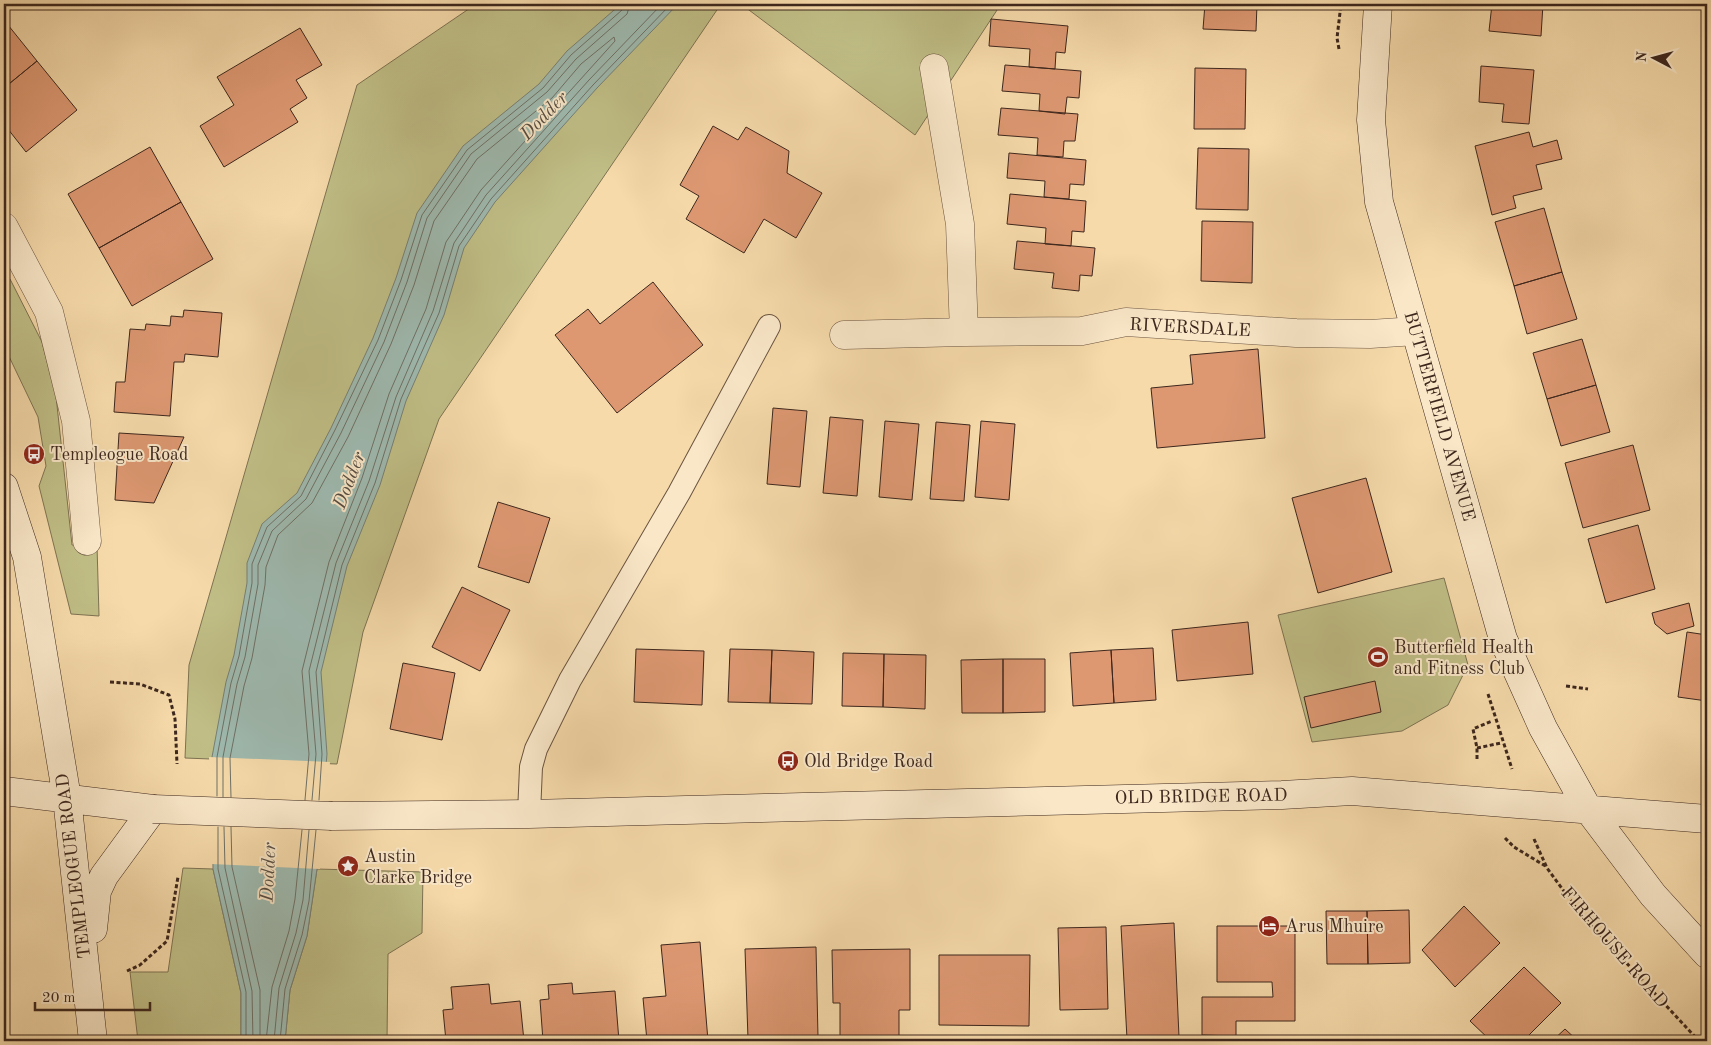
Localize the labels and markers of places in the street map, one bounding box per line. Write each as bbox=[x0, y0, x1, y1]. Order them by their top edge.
bus stop icon: Templeogue Road bbox=[22, 442, 46, 466]
place label: Templeogue Road bbox=[50, 446, 188, 464]
place label: Butterfield Health and Fitness Club bbox=[1394, 639, 1534, 678]
sports icon: Butterfield Health and Fitness Club bbox=[1366, 645, 1390, 669]
bus stop icon: Old Bridge Road bbox=[776, 749, 800, 773]
place label: Old Bridge Road bbox=[804, 753, 933, 771]
place label: Austin Clarke Bridge bbox=[364, 848, 472, 887]
place icon: Austin Clarke Bridge bbox=[336, 854, 360, 878]
hotel icon: Arus Mhuire bbox=[1257, 914, 1281, 938]
place label: Arus Mhuire bbox=[1285, 918, 1384, 936]

